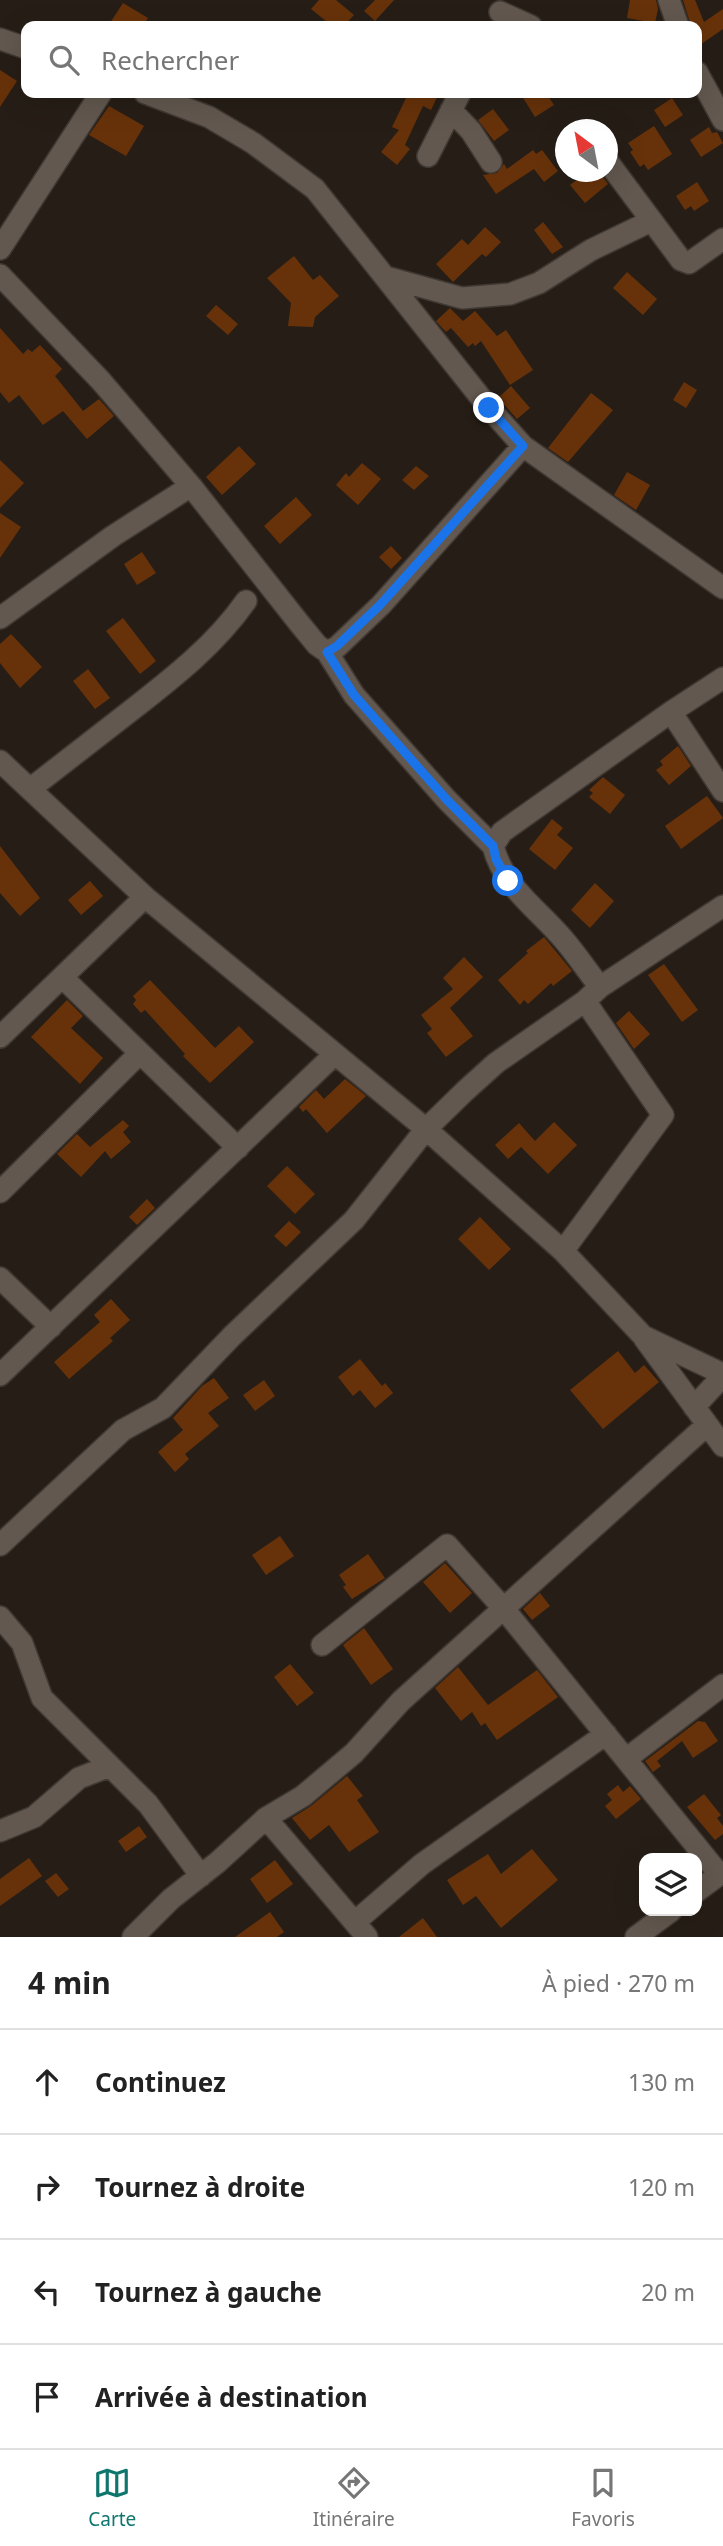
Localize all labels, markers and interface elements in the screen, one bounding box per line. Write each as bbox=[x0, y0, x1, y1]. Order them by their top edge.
search box bbox=[21, 21, 702, 98]
icon: search bbox=[45, 41, 83, 79]
text: Rechercher bbox=[101, 42, 239, 78]
north arrow bbox=[555, 119, 618, 182]
route end bbox=[473, 392, 504, 423]
route start bbox=[492, 865, 523, 896]
map controls bbox=[639, 1853, 702, 1916]
button: layers bbox=[639, 1853, 702, 1916]
text: 4 min bbox=[28, 1962, 111, 2003]
text: À pied · 270 m bbox=[542, 1967, 695, 1999]
icon: ahead bbox=[28, 2063, 66, 2101]
text: Continuez bbox=[95, 2064, 226, 2100]
text: 130 m bbox=[628, 2066, 695, 2098]
icon: right bbox=[28, 2168, 66, 2206]
text: Tournez à droite bbox=[95, 2169, 305, 2205]
text: 120 m bbox=[628, 2171, 695, 2203]
icon: left bbox=[28, 2273, 66, 2311]
text: Tournez à gauche bbox=[95, 2274, 322, 2310]
text: 20 m bbox=[641, 2276, 695, 2308]
icon: arrive bbox=[28, 2378, 66, 2416]
text: Arrivée à destination bbox=[95, 2379, 368, 2415]
tab: Carte bbox=[88, 2464, 136, 2532]
tab: Itinéraire bbox=[313, 2464, 395, 2532]
tab: Favoris bbox=[571, 2464, 635, 2532]

